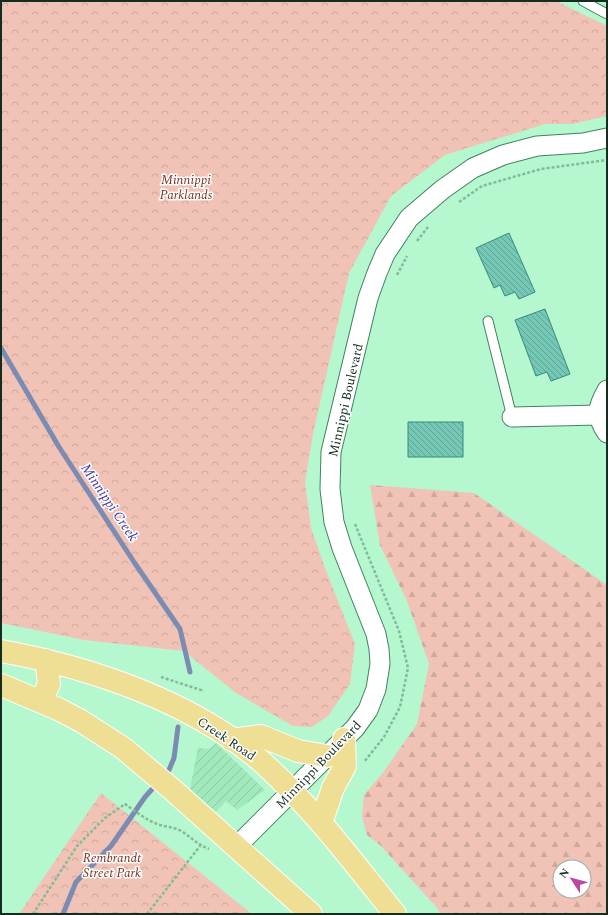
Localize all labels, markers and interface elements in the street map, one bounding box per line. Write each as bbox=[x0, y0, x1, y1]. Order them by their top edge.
park label: Minnippi Parklands bbox=[160, 170, 213, 205]
street label: Minnippi Boulevard bbox=[323, 342, 369, 459]
water label: Minnippi Creek bbox=[76, 459, 144, 546]
street label: Creek Road bbox=[193, 712, 260, 766]
street label: Minnippi Boulevard bbox=[271, 716, 366, 813]
park label: Rembrandt Street Park bbox=[83, 848, 142, 883]
north arrow bbox=[552, 859, 592, 899]
text: N bbox=[555, 865, 574, 882]

